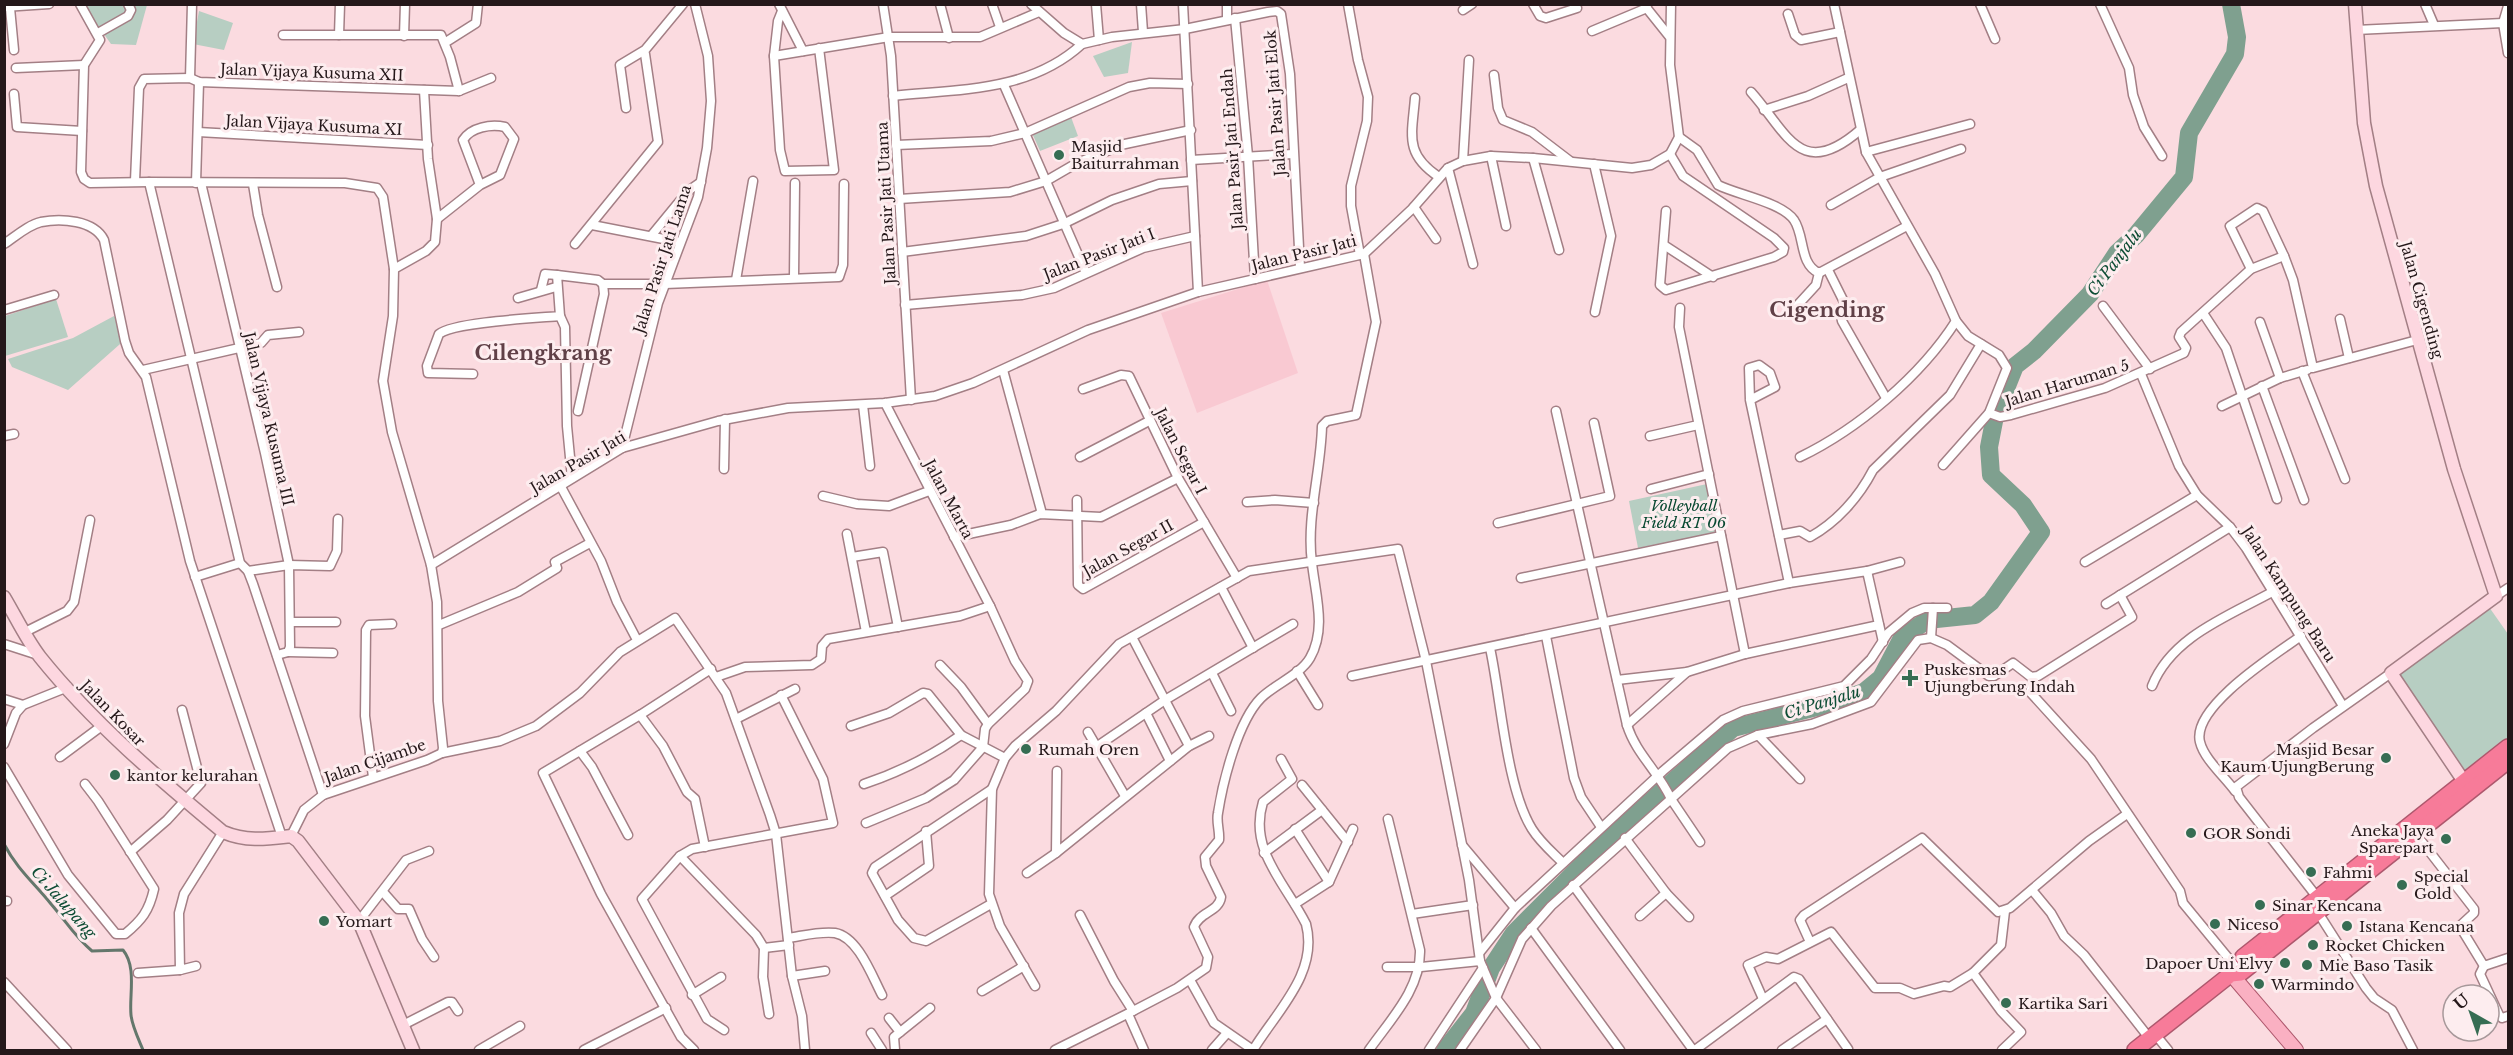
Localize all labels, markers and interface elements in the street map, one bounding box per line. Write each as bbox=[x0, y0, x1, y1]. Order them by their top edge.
street label: Jalan Pasir Jati Elok bbox=[1260, 28, 1290, 179]
street label: Jalan Vijaya Kusuma XII bbox=[218, 59, 404, 85]
street label: Jalan Pasir Jati Endah bbox=[1217, 68, 1247, 232]
street label: Jalan Vijaya Kusuma XI bbox=[223, 111, 403, 139]
street label: Jalan Pasir Jati Utama bbox=[872, 121, 900, 287]
place label: Masjid Baiturrahman bbox=[1071, 137, 1179, 173]
marker: Masjid Baiturrahman bbox=[1052, 148, 1066, 162]
street label: Jalan Pasir Jati Lama bbox=[628, 182, 695, 338]
street label: Jalan Pasir Jati I bbox=[1039, 224, 1158, 285]
water label: Ci Panjalu bbox=[2082, 224, 2146, 300]
street label: Jalan Pasir Jati bbox=[1248, 231, 1358, 276]
street label: Jalan Cigending bbox=[2396, 237, 2448, 362]
district label: Cigending bbox=[1769, 297, 1886, 323]
street label: Jalan Vijaya Kusuma III bbox=[239, 328, 298, 508]
district label: Cilengkrang bbox=[474, 340, 613, 366]
street label: Jalan Haruman 5 bbox=[2001, 355, 2131, 411]
street label: Jalan Segar I bbox=[1150, 403, 1211, 497]
street label: Jalan Pasir Jati bbox=[525, 427, 629, 498]
street label: Jalan Marta bbox=[919, 454, 978, 543]
park label: Volleyball Field RT 06 bbox=[1641, 496, 1727, 532]
street label: Jalan Segar II bbox=[1078, 515, 1177, 582]
street label: Jalan Kampung Baru bbox=[2237, 521, 2340, 666]
place label: Puskesmas Ujungberung Indah bbox=[1924, 660, 2075, 696]
marker: Puskesmas Ujungberung Indah bbox=[1901, 669, 1919, 687]
street label: Jalan Kosar bbox=[75, 674, 150, 751]
water label: Ci Panjalu bbox=[1781, 681, 1863, 723]
street label: Jalan Cijambe bbox=[320, 735, 428, 788]
place label: Rumah Oren bbox=[1038, 740, 1139, 759]
place label: Masjid Besar Kaum UjungBerung bbox=[2220, 740, 2375, 776]
marker: Rumah Oren bbox=[1019, 742, 1033, 756]
marker: Masjid Besar Kaum UjungBerung bbox=[2379, 751, 2393, 765]
place label: kantor kelurahan bbox=[127, 766, 258, 785]
marker: kantor kelurahan bbox=[108, 768, 122, 782]
place label: Aneka Jaya Sparepart bbox=[2350, 821, 2435, 857]
place label: GOR Sondi bbox=[2203, 824, 2291, 843]
marker: GOR Sondi bbox=[2184, 826, 2198, 840]
marker: Aneka Jaya Sparepart bbox=[2439, 832, 2453, 846]
water label: Ci Jalupang bbox=[27, 862, 102, 943]
place label: Fahmi bbox=[2323, 863, 2372, 882]
marker: Fahmi bbox=[2304, 865, 2318, 879]
place label: Special Gold bbox=[2414, 867, 2469, 903]
marker: Special Gold bbox=[2395, 878, 2409, 892]
place label: Sinar Kencana bbox=[2272, 896, 2382, 915]
marker: Sinar Kencana bbox=[2253, 898, 2267, 912]
place label: Yomart bbox=[335, 912, 393, 931]
marker: Yomart bbox=[317, 914, 331, 928]
place label: Niceso bbox=[2227, 915, 2279, 934]
marker: Niceso bbox=[2208, 917, 2222, 931]
place label: Istana Kencana bbox=[2359, 917, 2475, 936]
marker: Istana Kencana bbox=[2340, 919, 2354, 933]
place label: Rocket Chicken bbox=[2325, 936, 2445, 955]
marker: Rocket Chicken bbox=[2306, 938, 2320, 952]
place label: Dapoer Uni Elvy bbox=[2145, 954, 2273, 973]
marker: Dapoer Uni Elvy bbox=[2278, 956, 2292, 970]
place label: Mie Baso Tasik bbox=[2319, 956, 2434, 975]
marker: Mie Baso Tasik bbox=[2300, 958, 2314, 972]
place label: Warmindo bbox=[2270, 975, 2354, 994]
marker: Warmindo bbox=[2252, 977, 2266, 991]
north arrow bbox=[2441, 983, 2501, 1043]
text: U bbox=[2450, 989, 2473, 1014]
place label: Kartika Sari bbox=[2018, 994, 2108, 1013]
marker: Kartika Sari bbox=[1999, 996, 2013, 1010]

